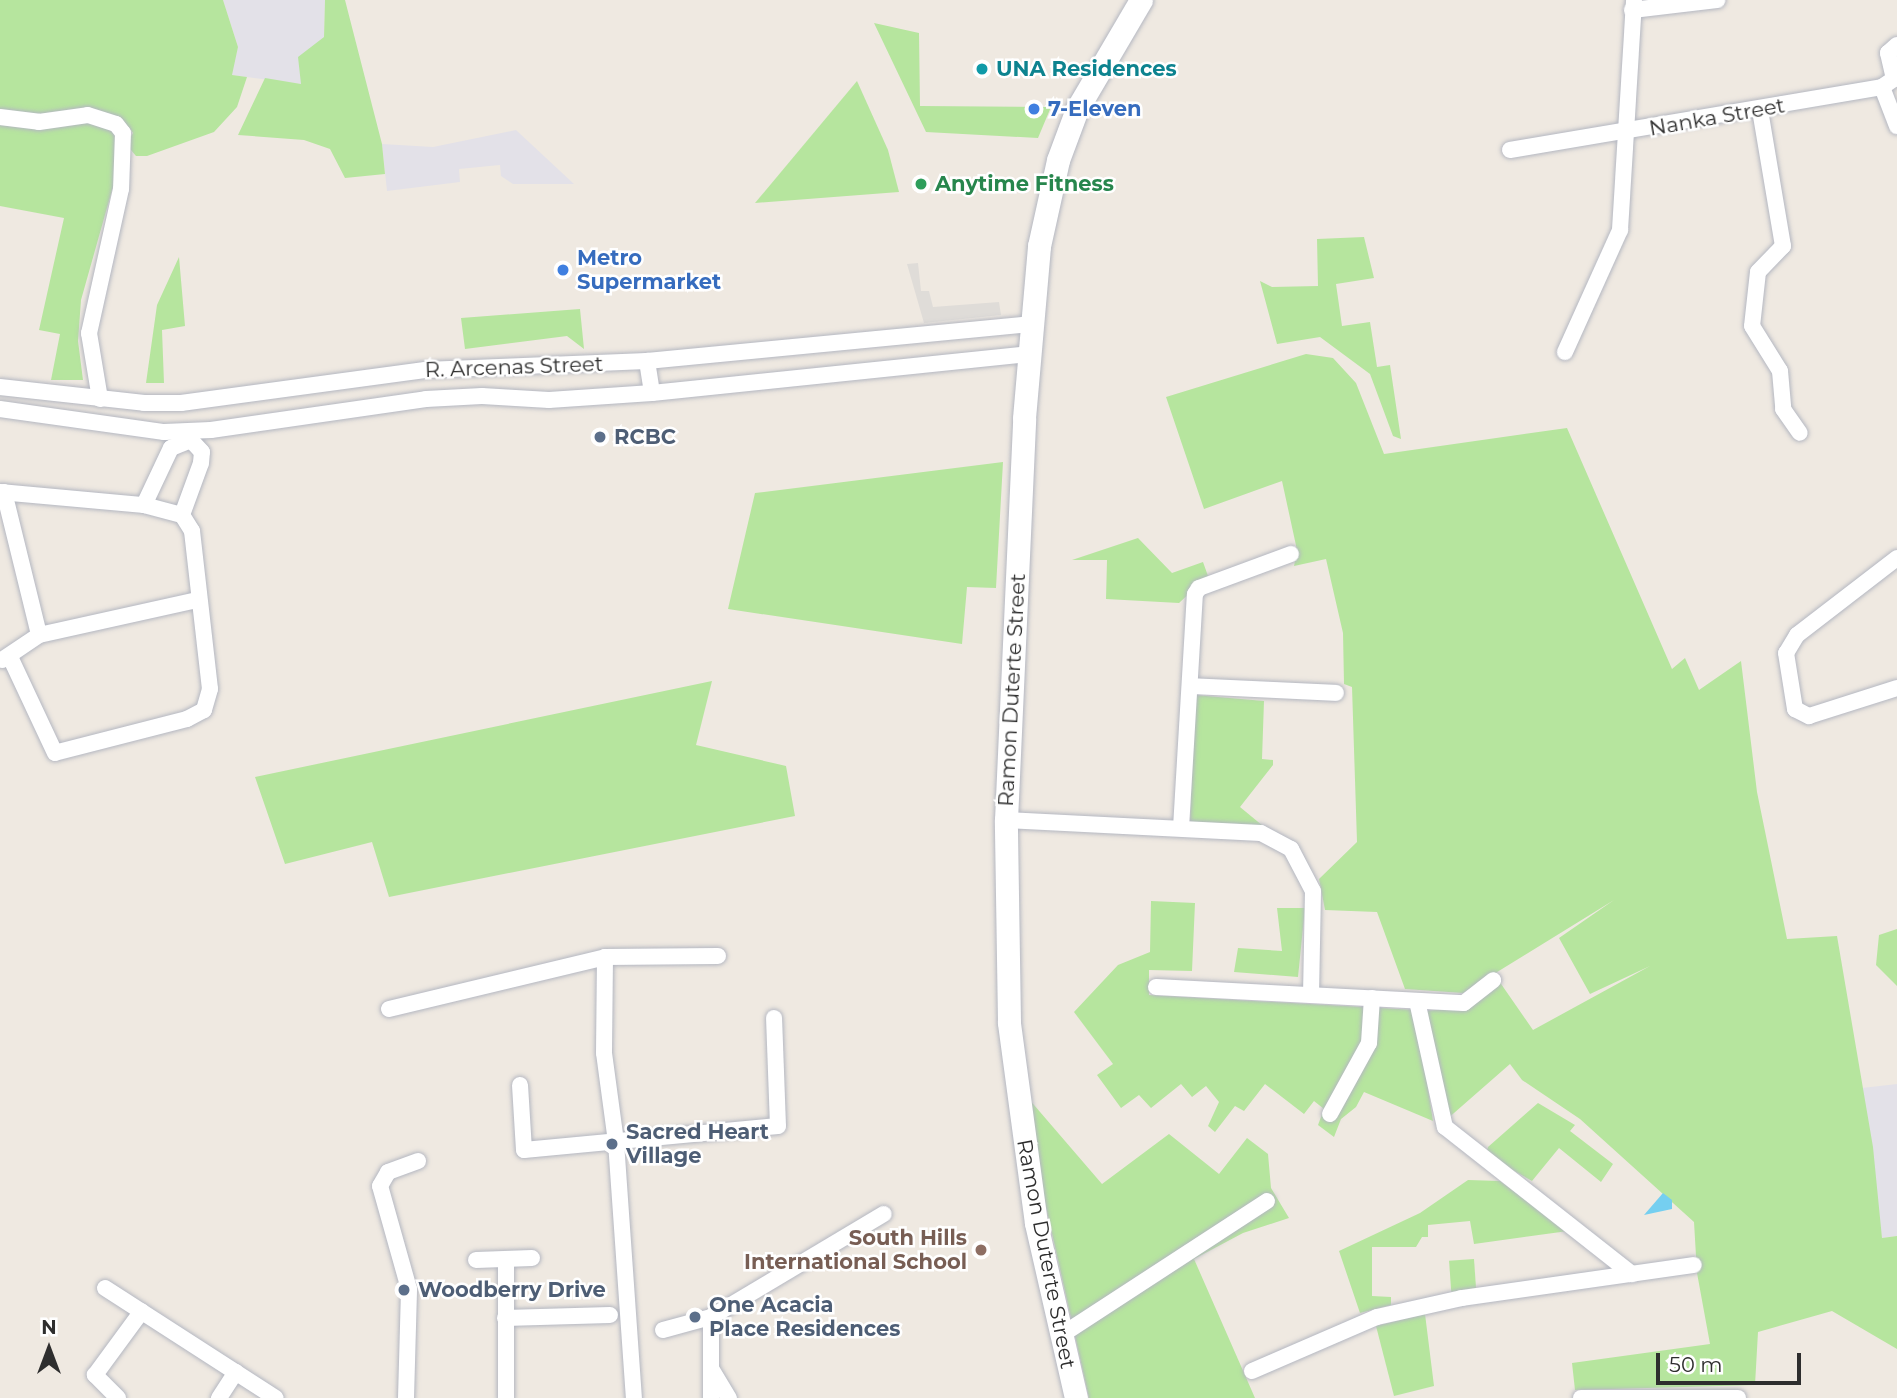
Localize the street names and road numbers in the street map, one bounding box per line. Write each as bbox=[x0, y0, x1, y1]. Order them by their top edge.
street label: Nanka Street bbox=[1647, 93, 1787, 141]
street label: R. Arcenas Street bbox=[424, 351, 604, 383]
street label: Ramon Duterte Street bbox=[993, 573, 1031, 807]
street label: Ramon Duterte Street bbox=[1011, 1137, 1081, 1371]

